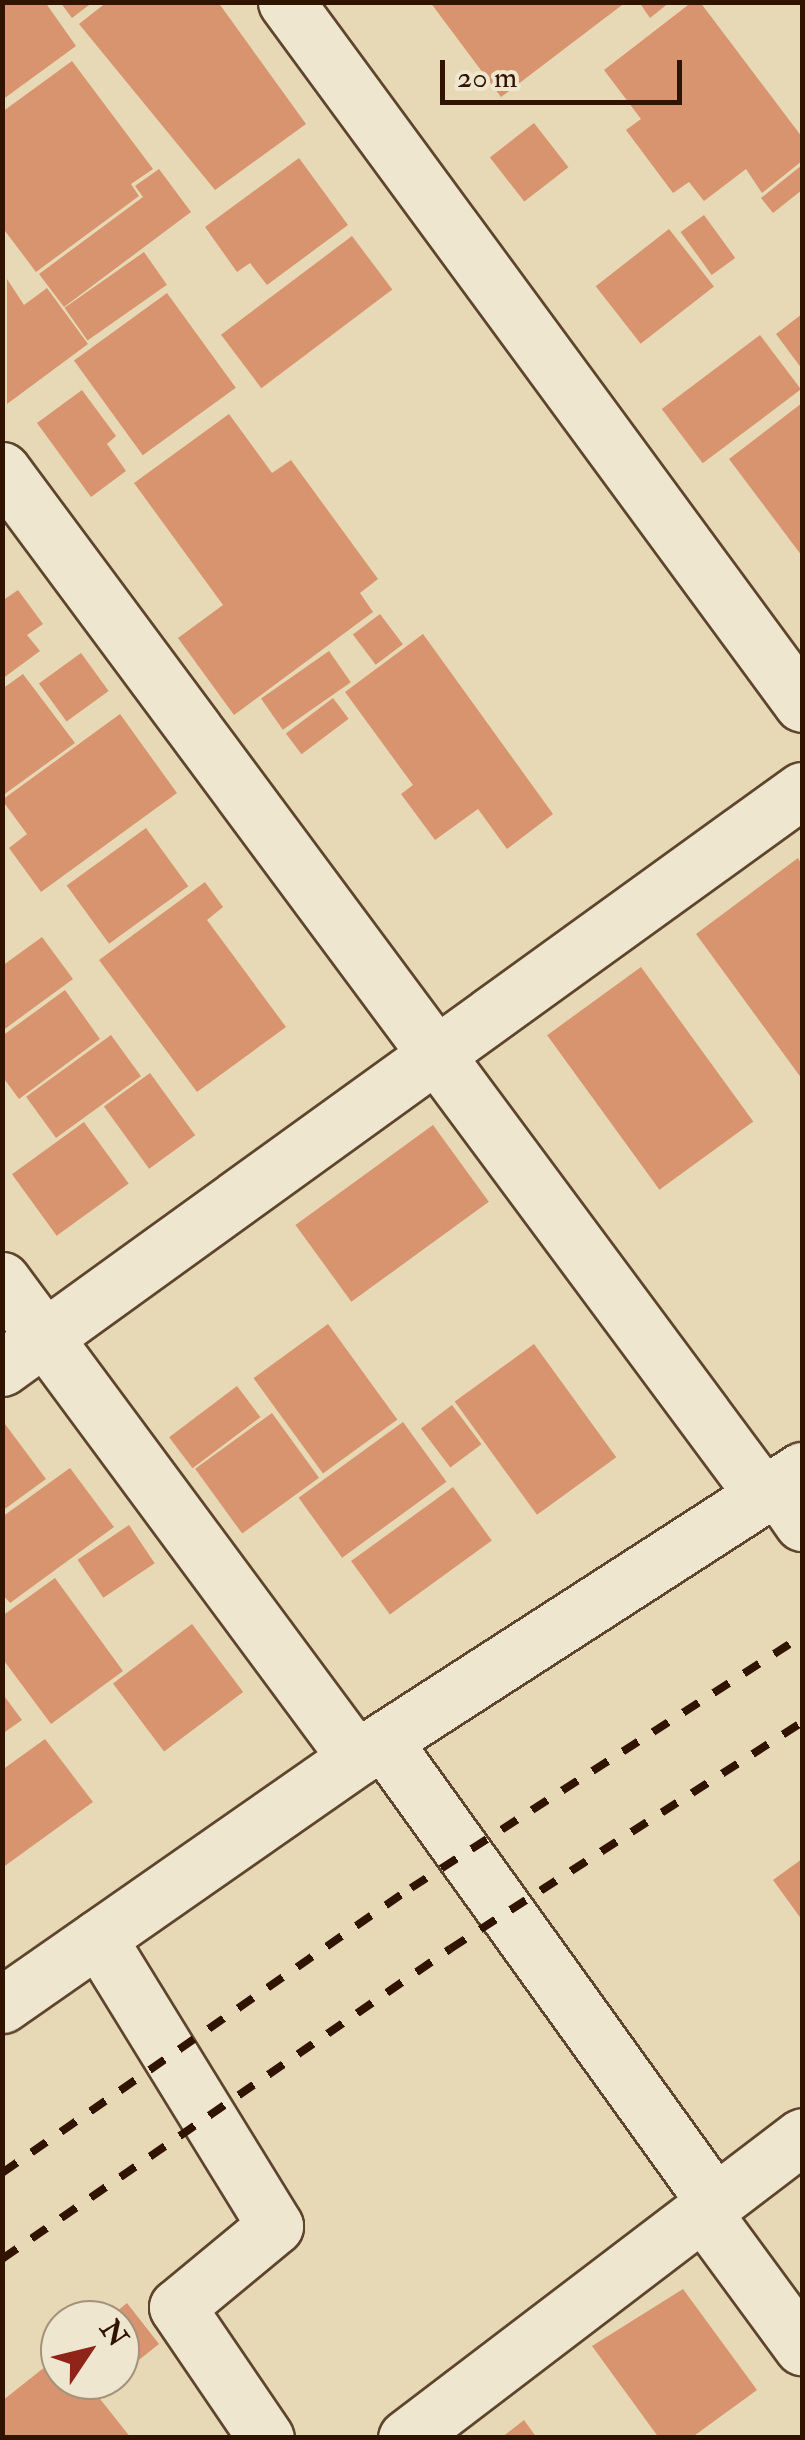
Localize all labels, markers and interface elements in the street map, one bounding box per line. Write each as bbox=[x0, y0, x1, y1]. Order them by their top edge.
scale bar bbox=[445, 40, 688, 102]
text: 20 m bbox=[457, 59, 517, 96]
north arrow bbox=[40, 2300, 140, 2400]
text: N bbox=[92, 2313, 135, 2354]

